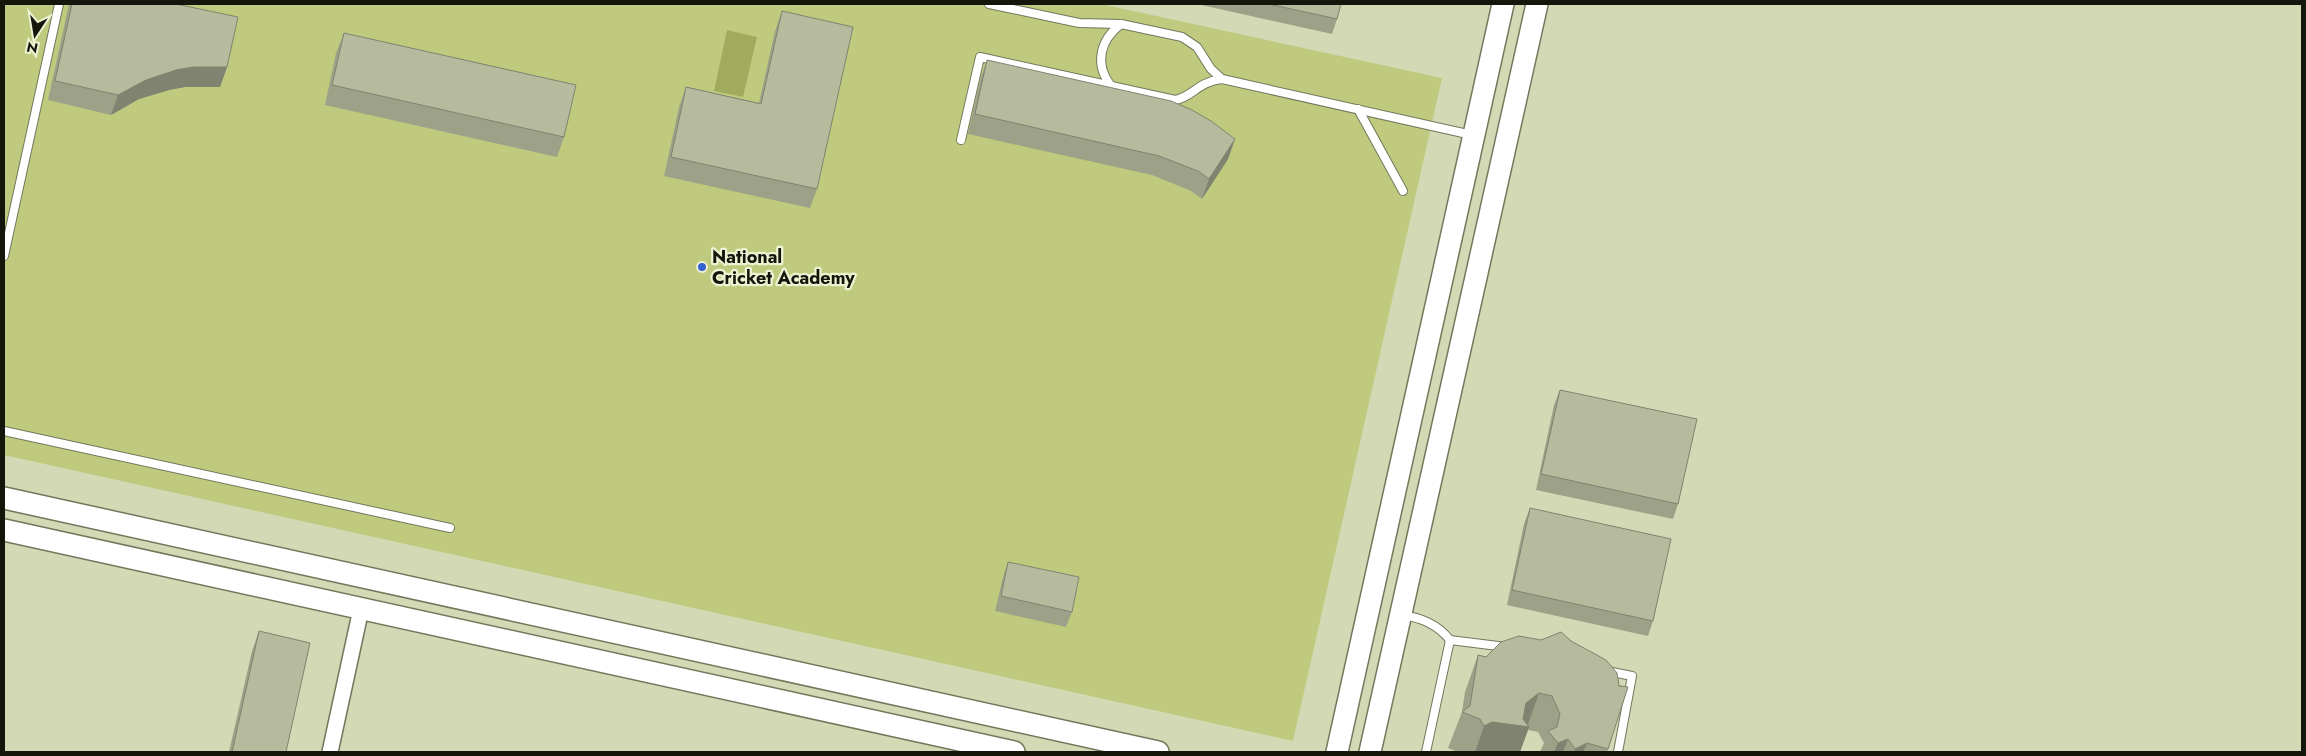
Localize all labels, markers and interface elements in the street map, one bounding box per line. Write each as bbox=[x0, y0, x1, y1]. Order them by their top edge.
north arrow bbox=[10, 10, 60, 60]
text: N bbox=[25, 37, 40, 59]
place label: National Cricket Academy bbox=[712, 244, 855, 291]
marker: National Cricket Academy bbox=[696, 261, 708, 273]

